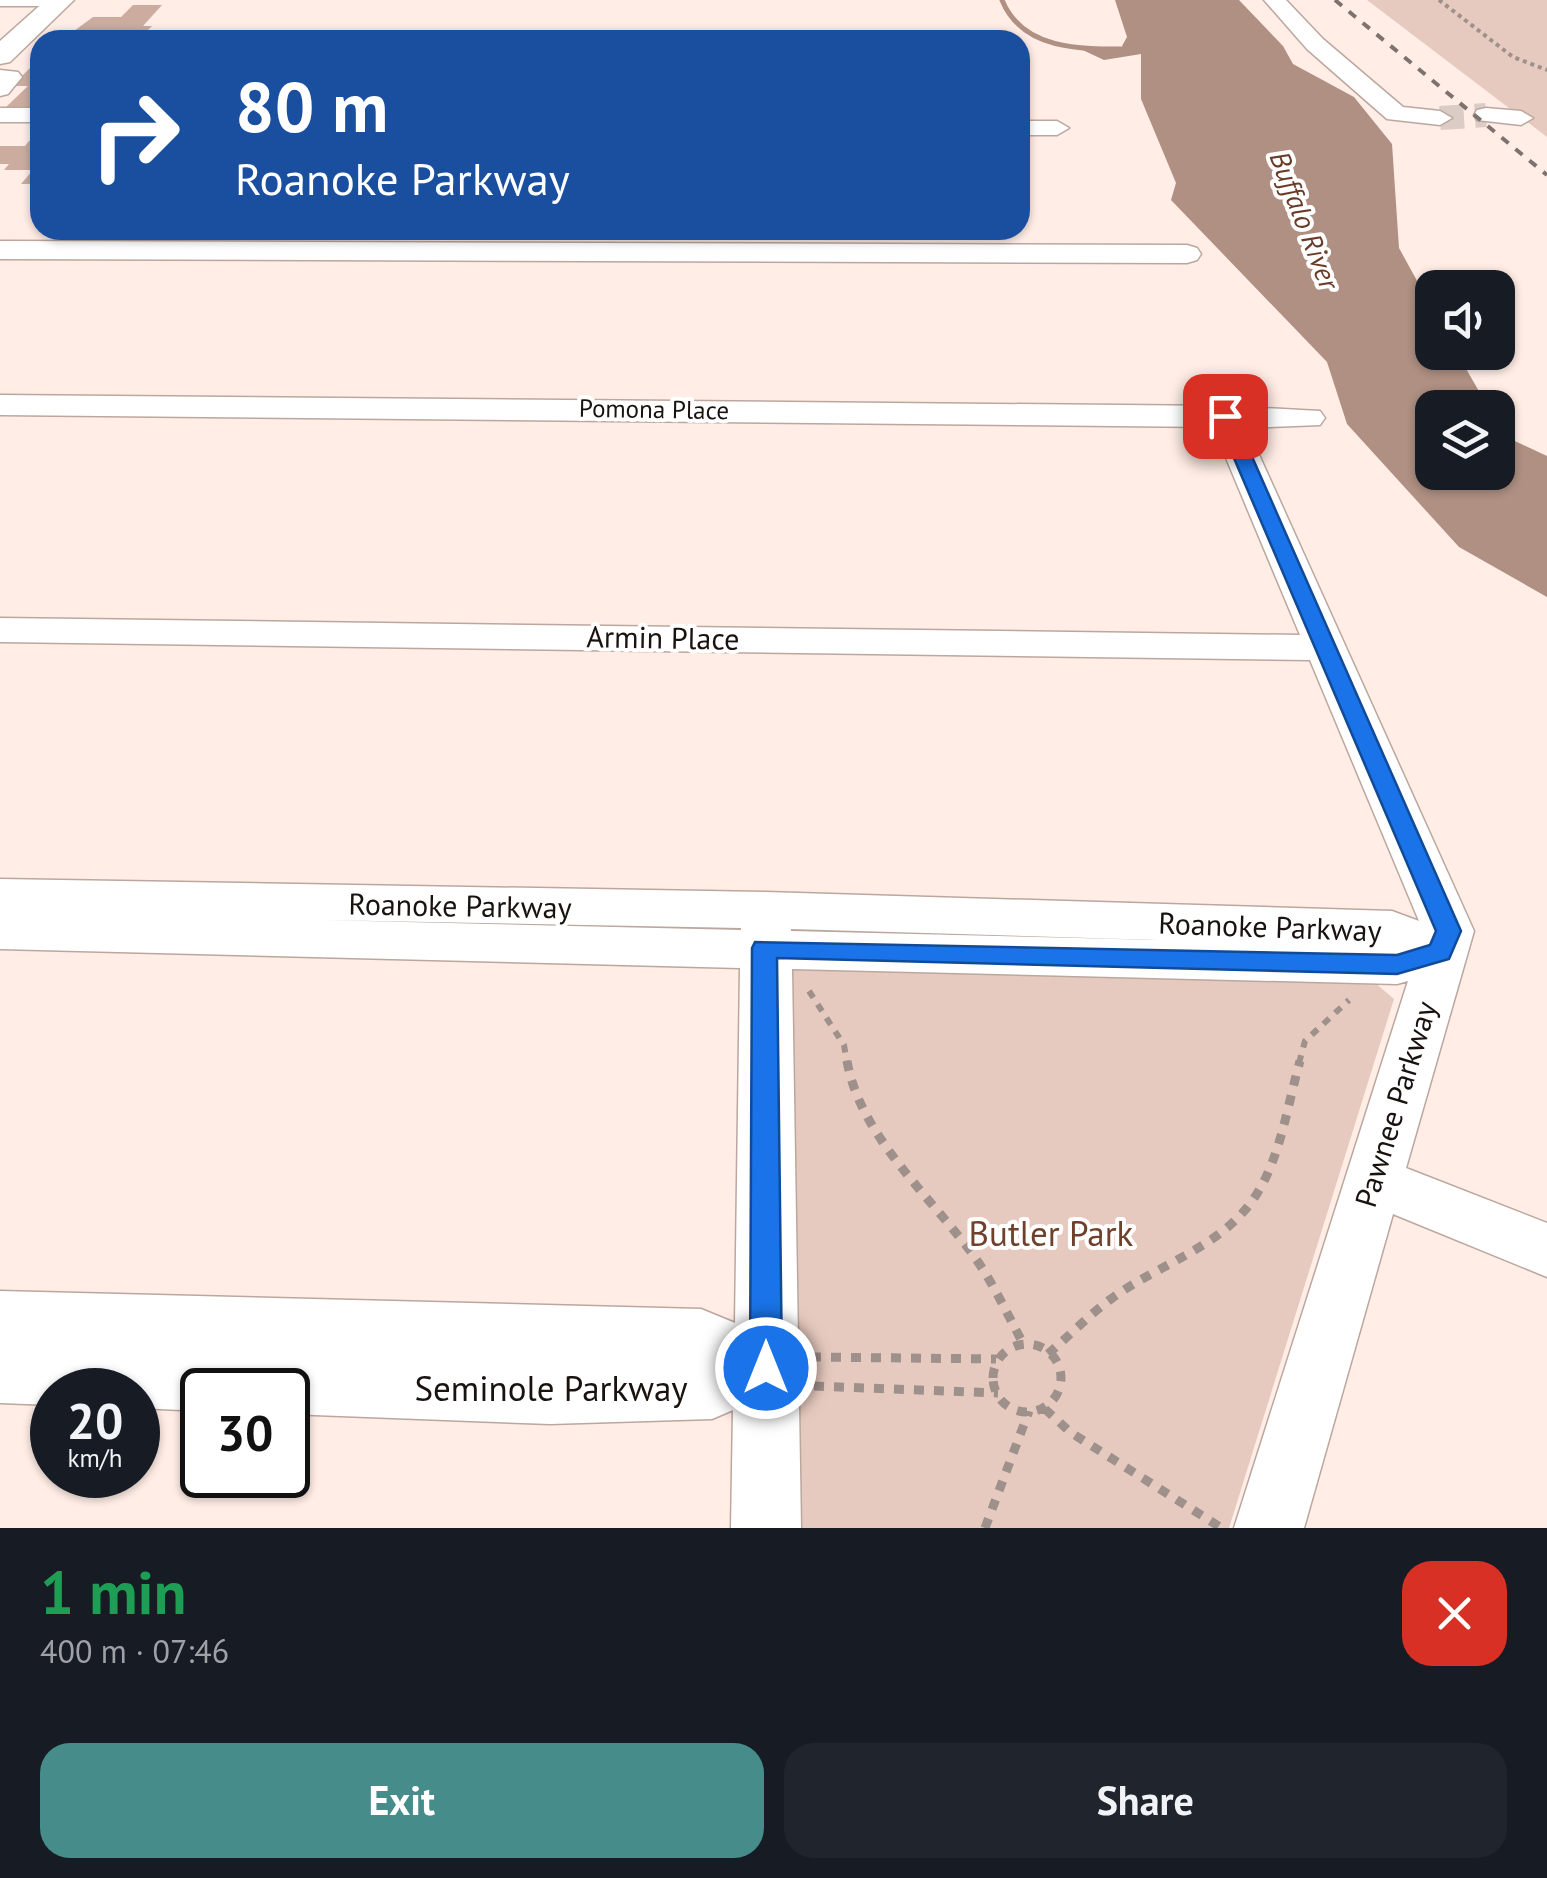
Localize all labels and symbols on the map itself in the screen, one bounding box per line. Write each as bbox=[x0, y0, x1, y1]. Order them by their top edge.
water label: Buffalo River bbox=[1262, 146, 1349, 296]
pin bbox=[1183, 374, 1268, 459]
street label: Pomona Place bbox=[579, 392, 729, 426]
street label: Armin Place bbox=[586, 616, 740, 658]
street label: Roanoke Parkway bbox=[348, 884, 572, 926]
street label: Roanoke Parkway bbox=[1158, 903, 1382, 949]
street label: Pawnee Parkway bbox=[1345, 996, 1445, 1212]
park label: Butler Park bbox=[969, 1210, 1134, 1256]
position arrow bbox=[714, 1316, 818, 1420]
street label: Seminole Parkway bbox=[414, 1365, 688, 1411]
speed limit sign: 30 bbox=[180, 1368, 310, 1498]

